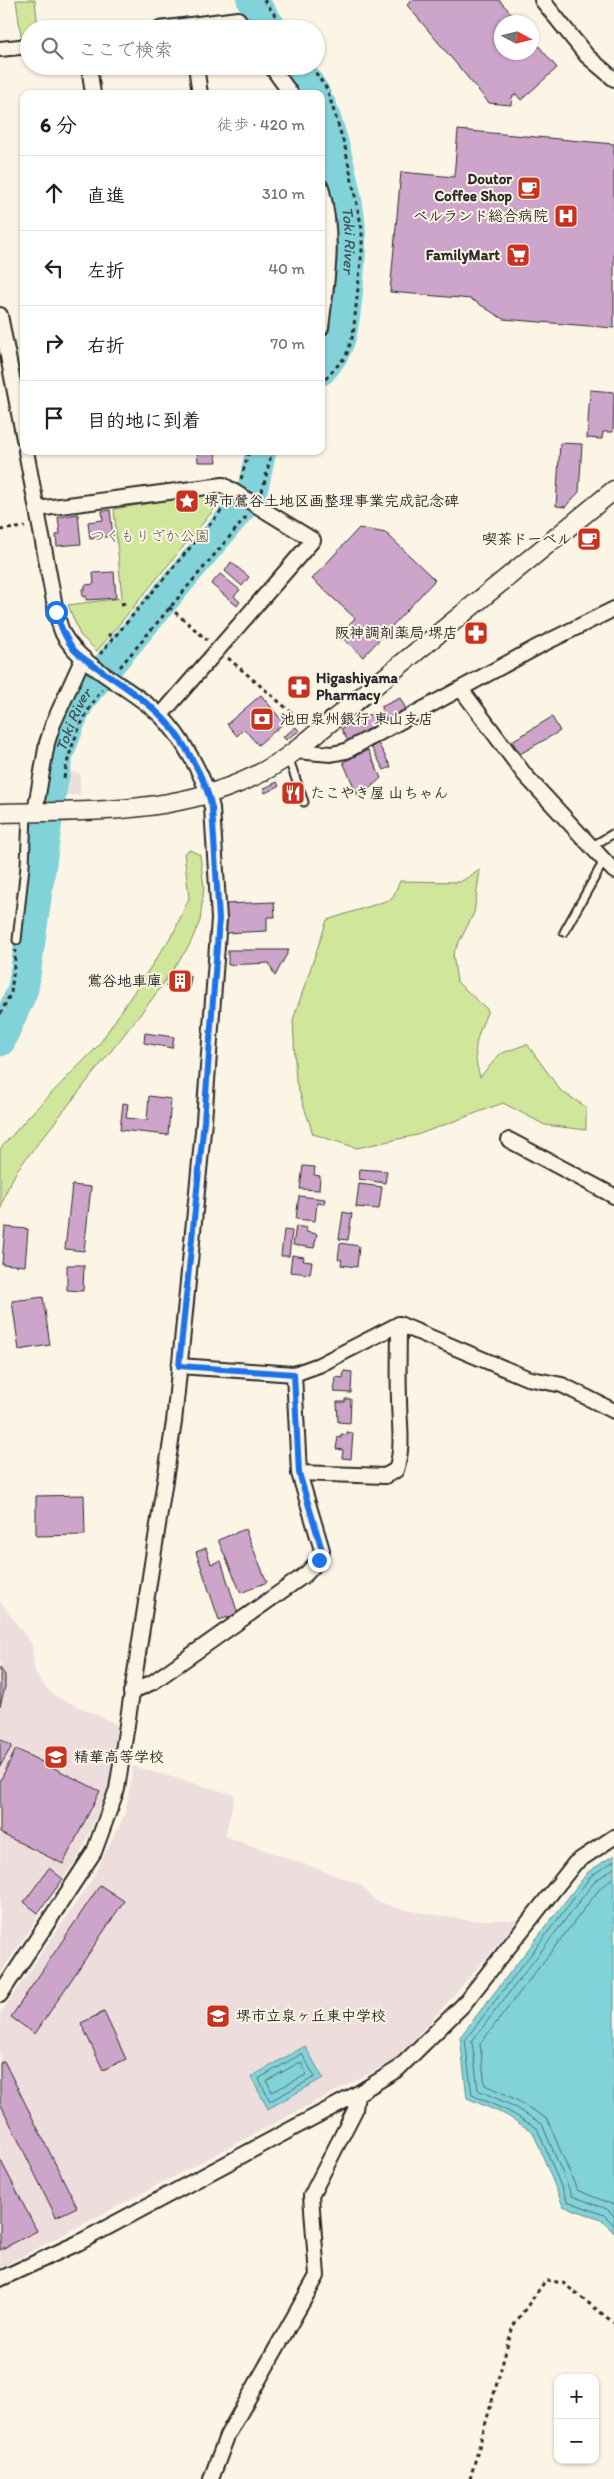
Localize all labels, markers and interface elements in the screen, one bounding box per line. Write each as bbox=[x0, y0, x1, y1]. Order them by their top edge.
north arrow bbox=[494, 15, 539, 60]
search box bbox=[20, 20, 325, 75]
icon: search bbox=[38, 34, 66, 62]
text: ここで検索 bbox=[78, 38, 173, 61]
text: 6 分 bbox=[40, 112, 77, 137]
text: 徒歩 · 420 m bbox=[217, 115, 305, 134]
place label: Doutor Coffee Shop bbox=[434, 170, 513, 206]
cafe icon: Doutor Coffee Shop bbox=[516, 175, 542, 201]
icon: ahead bbox=[40, 179, 68, 207]
text: 直進 bbox=[87, 184, 125, 207]
text: 310 m bbox=[262, 184, 305, 203]
hospital icon: ベルランド総合病院 bbox=[553, 203, 579, 229]
water label: Toki River bbox=[338, 206, 360, 276]
place label: ベルランド総合病院 bbox=[413, 207, 548, 225]
supermarket icon: FamilyMart bbox=[505, 242, 531, 268]
place label: FamilyMart bbox=[426, 246, 500, 265]
icon: left bbox=[40, 254, 68, 282]
text: 左折 bbox=[87, 259, 125, 282]
text: 40 m bbox=[268, 259, 305, 278]
icon: right bbox=[40, 329, 68, 357]
text: 右折 bbox=[87, 334, 125, 357]
text: 70 m bbox=[270, 334, 305, 353]
icon: arrive bbox=[40, 404, 68, 432]
text: 目的地に到着 bbox=[87, 409, 201, 432]
place icon: 堺市鶯谷土地区画整理事業完成記念碑 bbox=[174, 488, 200, 514]
place label: 堺市鶯谷土地区画整理事業完成記念碑 bbox=[204, 492, 459, 510]
cafe icon: 喫茶ドーベル bbox=[576, 526, 602, 552]
park label: つくもりざか公園 bbox=[90, 527, 210, 545]
place label: 喫茶ドーベル bbox=[482, 530, 572, 548]
route start bbox=[45, 601, 68, 624]
pharmacy icon: 阪神調剤薬局 堺店 bbox=[463, 620, 489, 646]
place label: 阪神調剤薬局 堺店 bbox=[335, 624, 458, 642]
place label: Higashiyama Pharmacy bbox=[316, 669, 399, 705]
pharmacy icon: Higashiyama Pharmacy bbox=[286, 674, 312, 700]
water label: Toki River bbox=[51, 683, 96, 754]
bank icon: 池田泉州銀行 東山支店 bbox=[249, 706, 275, 732]
place label: 池田泉州銀行 東山支店 bbox=[280, 710, 433, 728]
restaurant icon: たこやき屋 山ちゃん bbox=[280, 780, 306, 806]
place label: たこやき屋 山ちゃん bbox=[310, 784, 448, 802]
building icon: 鴬谷地車庫 bbox=[167, 968, 193, 994]
place label: 鴬谷地車庫 bbox=[87, 972, 162, 990]
route end bbox=[308, 1549, 331, 1572]
school or university icon: 精華高等学校 bbox=[43, 1744, 69, 1770]
place label: 精華高等学校 bbox=[74, 1748, 164, 1766]
school or university icon: 堺市立泉ヶ丘東中学校 bbox=[205, 2003, 231, 2029]
place label: 堺市立泉ヶ丘東中学校 bbox=[236, 2007, 386, 2025]
map controls bbox=[554, 2374, 599, 2464]
button: + bbox=[554, 2374, 599, 2419]
button: − bbox=[554, 2419, 599, 2464]

